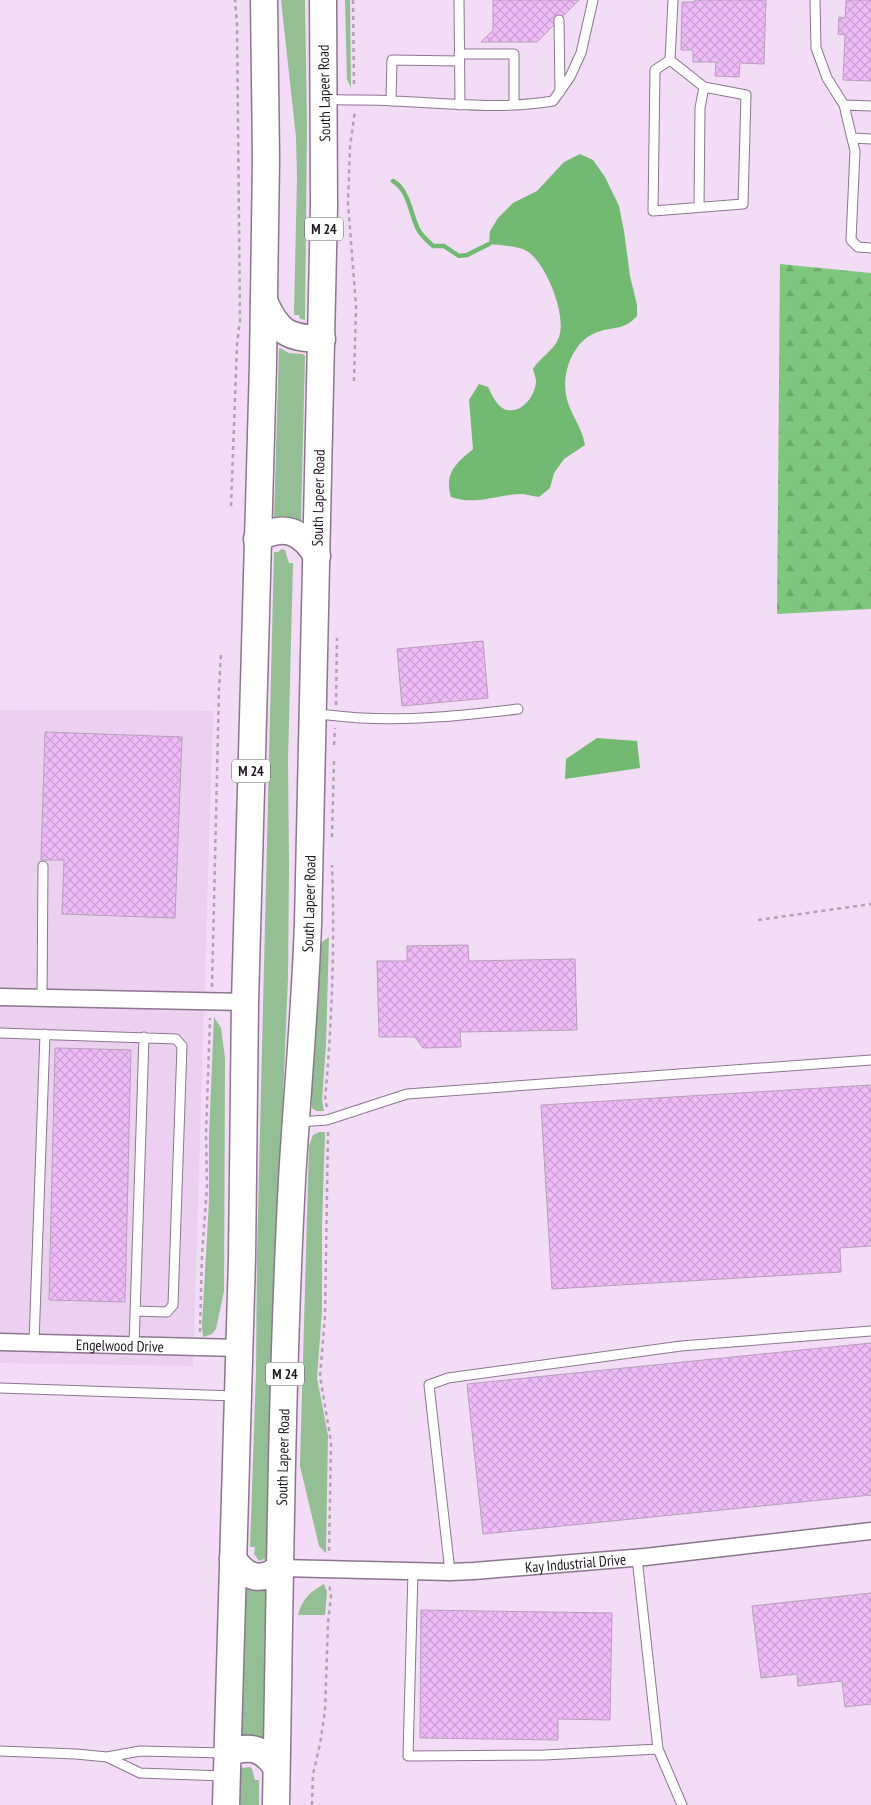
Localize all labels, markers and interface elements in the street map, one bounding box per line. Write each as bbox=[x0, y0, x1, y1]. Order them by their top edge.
street label: South Lapeer Road bbox=[314, 44, 334, 142]
road number: M 24 bbox=[305, 218, 343, 240]
street label: South Lapeer Road bbox=[307, 449, 328, 547]
road number: M 24 bbox=[232, 759, 270, 782]
street label: South Lapeer Road bbox=[297, 855, 319, 953]
street label: Engelwood Drive bbox=[76, 1334, 164, 1356]
road number: M 24 bbox=[266, 1362, 304, 1386]
street label: South Lapeer Road bbox=[272, 1408, 293, 1506]
street label: Kay Industrial Drive bbox=[524, 1549, 627, 1576]

